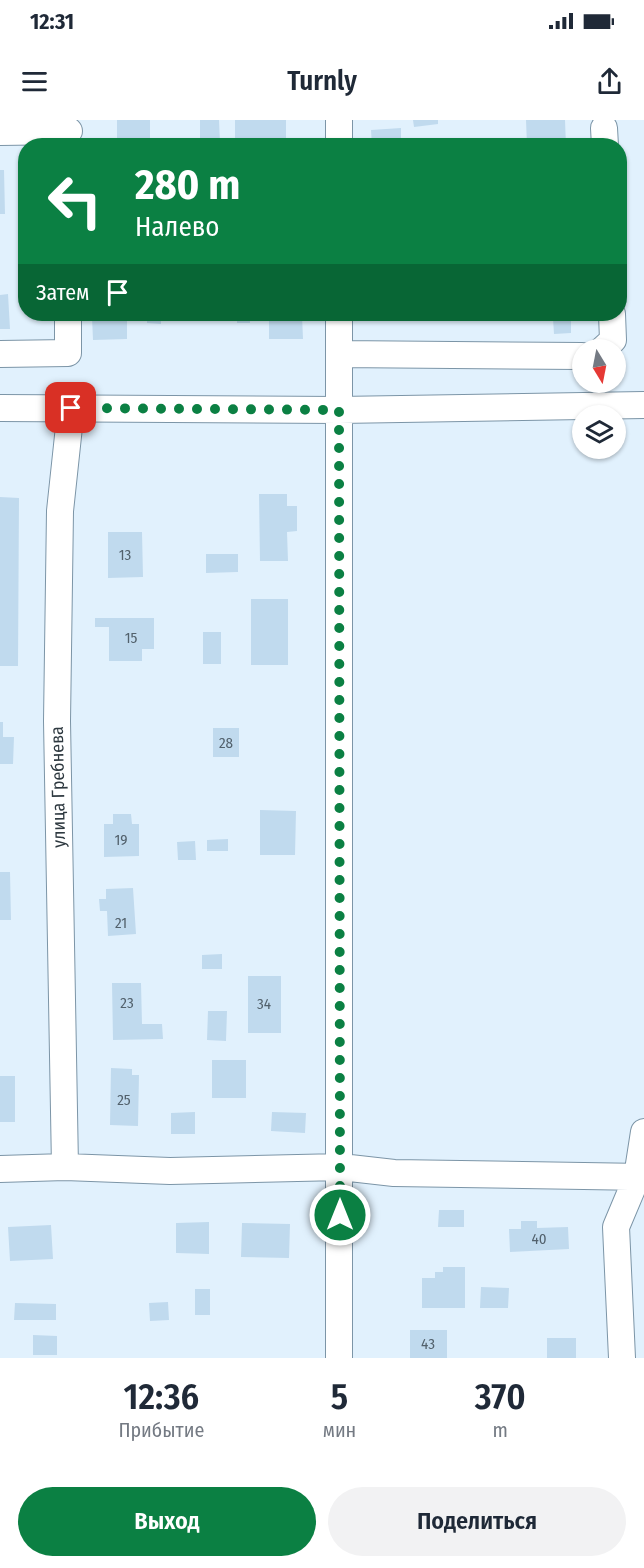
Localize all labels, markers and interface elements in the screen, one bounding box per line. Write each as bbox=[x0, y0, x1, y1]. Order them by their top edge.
text: 12:31 bbox=[30, 8, 74, 35]
icon: menu bbox=[18, 65, 51, 98]
text: Turnly bbox=[287, 65, 357, 97]
icon: share bbox=[593, 65, 626, 98]
text: 280 m bbox=[135, 160, 240, 210]
icon: left bbox=[36, 162, 114, 240]
text: Налево bbox=[135, 211, 219, 243]
icon: arrive bbox=[101, 276, 134, 309]
text: Затем bbox=[36, 279, 89, 306]
north arrow bbox=[572, 339, 626, 393]
map controls bbox=[572, 339, 626, 459]
pin bbox=[45, 382, 96, 433]
icon: arrive bbox=[54, 391, 87, 424]
button: layers bbox=[572, 405, 626, 459]
house number: 13 bbox=[119, 546, 132, 564]
house number: 15 bbox=[125, 629, 137, 647]
street label: улица Гребнева bbox=[46, 726, 70, 848]
house number: 28 bbox=[219, 734, 233, 752]
house number: 19 bbox=[114, 831, 128, 849]
house number: 21 bbox=[115, 914, 127, 932]
house number: 23 bbox=[120, 994, 134, 1012]
house number: 34 bbox=[257, 995, 271, 1013]
house number: 25 bbox=[117, 1091, 131, 1109]
position arrow bbox=[308, 1183, 372, 1247]
house number: 40 bbox=[531, 1230, 547, 1248]
house number: 43 bbox=[421, 1335, 435, 1353]
text: 12:36 bbox=[124, 1375, 199, 1419]
text: 5 bbox=[331, 1375, 348, 1419]
text: 370 bbox=[475, 1375, 526, 1419]
text: Прибытие bbox=[118, 1418, 204, 1442]
text: мин bbox=[323, 1418, 356, 1442]
text: m bbox=[492, 1418, 508, 1442]
button: Выход bbox=[18, 1487, 316, 1556]
button: Поделиться bbox=[328, 1487, 626, 1556]

